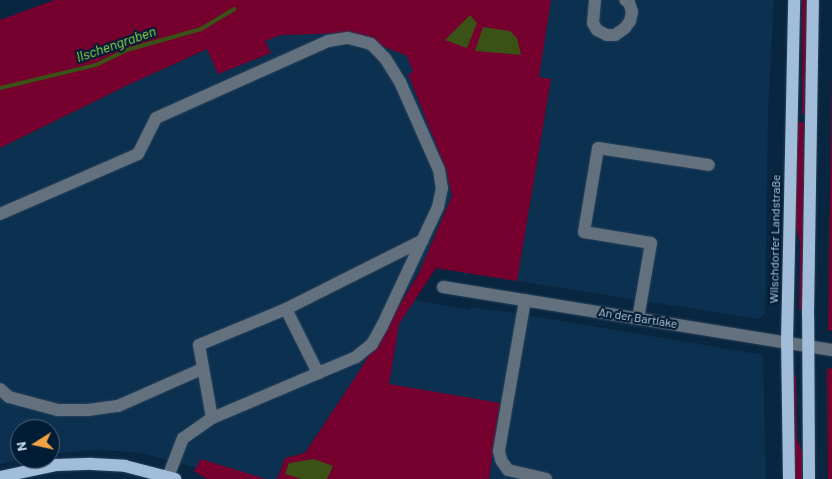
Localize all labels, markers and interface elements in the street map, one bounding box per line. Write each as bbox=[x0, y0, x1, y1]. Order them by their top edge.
water label: Ilschengraben bbox=[74, 22, 158, 66]
street label: Wilschdorfer Landstraße bbox=[767, 174, 783, 304]
street label: An der Bartlake bbox=[598, 305, 678, 331]
north arrow bbox=[10, 419, 60, 469]
text: N bbox=[12, 440, 30, 453]

